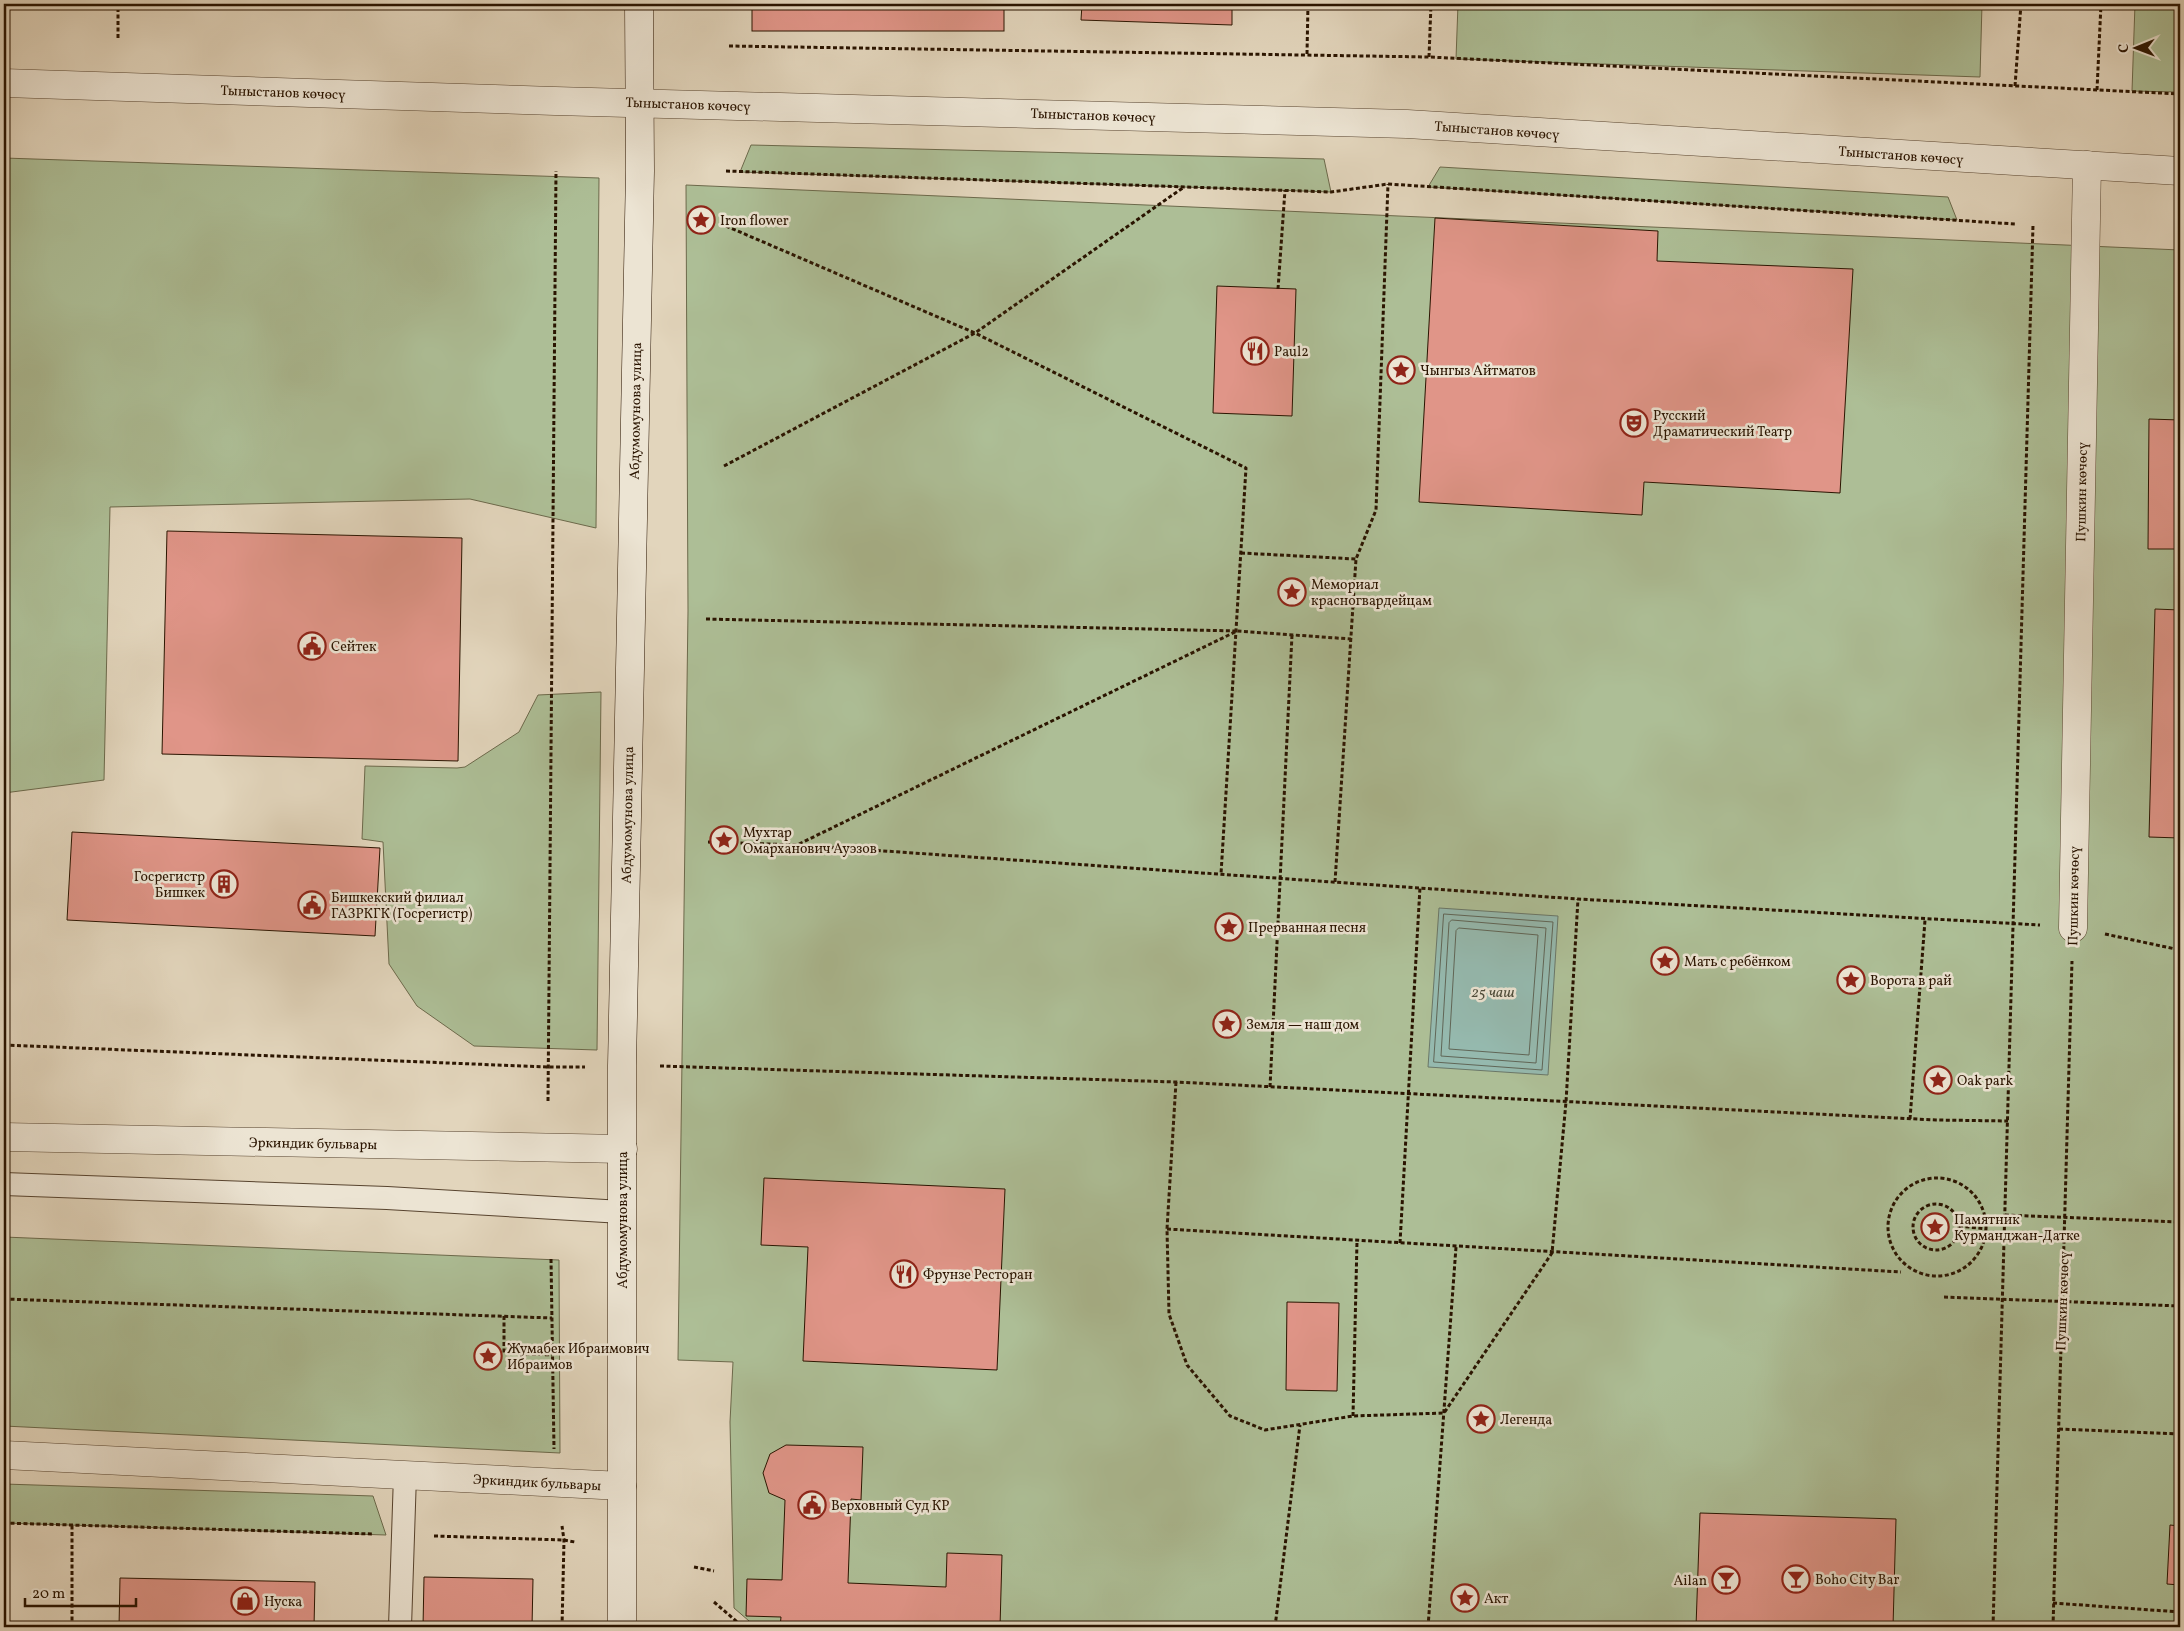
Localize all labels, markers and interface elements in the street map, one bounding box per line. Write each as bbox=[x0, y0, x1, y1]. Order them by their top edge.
north arrow bbox=[2112, 22, 2162, 72]
text: С bbox=[2115, 44, 2134, 53]
street label: Тыныстанов көчөсү bbox=[220, 82, 347, 105]
street label: Тыныстанов көчөсү bbox=[625, 94, 752, 117]
street label: Тыныстанов көчөсү bbox=[1030, 105, 1157, 128]
street label: Тыныстанов көчөсү bbox=[1434, 118, 1561, 145]
street label: Тыныстанов көчөсү bbox=[1838, 143, 1965, 170]
place icon: Iron flower bbox=[686, 205, 716, 235]
place label: Iron flower bbox=[720, 212, 789, 231]
restaurant icon: Paul2 bbox=[1240, 336, 1270, 366]
street label: Абдумомунова улица bbox=[626, 342, 647, 480]
place label: Paul2 bbox=[1274, 343, 1309, 362]
place icon: Чынгыз Айтматов bbox=[1386, 355, 1416, 385]
place label: Чынгыз Айтматов bbox=[1420, 362, 1536, 381]
place label: Русский Драматический Театр bbox=[1653, 407, 1792, 442]
theatre icon: Русский Драматический Театр bbox=[1619, 408, 1649, 438]
street label: Пушкин көчөсү bbox=[2072, 441, 2093, 542]
place label: Мемориал красногвардейцам bbox=[1311, 576, 1432, 611]
place icon: Мемориал красногвардейцам bbox=[1277, 577, 1307, 607]
public building icon: Сейтек bbox=[297, 631, 327, 661]
place label: Сейтек bbox=[331, 638, 377, 657]
street label: Абдумомунова улица bbox=[618, 746, 639, 884]
place label: Мухтар Омарханович Ауэзов bbox=[743, 824, 877, 859]
place icon: Мухтар Омарханович Ауэзов bbox=[709, 825, 739, 855]
street label: Пушкин көчөсү bbox=[2064, 845, 2085, 946]
place label: Госрегистр Бишкек bbox=[134, 868, 206, 903]
building icon: Госрегистр Бишкек bbox=[209, 869, 239, 899]
place label: Бишкекский филиал ГАЗРКГК (Госрегистр) bbox=[331, 889, 472, 924]
public building icon: Бишкекский филиал ГАЗРКГК (Госрегистр) bbox=[297, 890, 327, 920]
place icon: Прерванная песня bbox=[1214, 912, 1244, 942]
place label: Прерванная песня bbox=[1248, 919, 1366, 938]
place icon: Мать с ребёнком bbox=[1650, 946, 1680, 976]
place label: Мать с ребёнком bbox=[1684, 953, 1791, 972]
place icon: Ворота в рай bbox=[1836, 965, 1866, 995]
place label: Ворота в рай bbox=[1870, 972, 1952, 991]
water label: 25 чаш bbox=[1471, 983, 1515, 1004]
place icon: Земля — наш дом bbox=[1212, 1009, 1242, 1039]
place label: Земля — наш дом bbox=[1246, 1016, 1360, 1035]
place icon: Oak park bbox=[1923, 1065, 1953, 1095]
place label: Oak park bbox=[1957, 1072, 2013, 1091]
street label: Эркиндик бульвары bbox=[249, 1134, 377, 1155]
street label: Абдумомунова улица bbox=[614, 1151, 633, 1289]
place label: Памятник Курманджан-Датке bbox=[1954, 1211, 2080, 1246]
place icon: Памятник Курманджан-Датке bbox=[1920, 1212, 1950, 1242]
street label: Пушкин көчөсү bbox=[2052, 1250, 2075, 1351]
restaurant icon: Фрунзе Ресторан bbox=[889, 1259, 919, 1289]
place label: Фрунзе Ресторан bbox=[923, 1266, 1033, 1285]
place label: Жумабек Ибраимович Ибраимов bbox=[507, 1340, 650, 1375]
place icon: Жумабек Ибраимович Ибраимов bbox=[473, 1341, 503, 1371]
place icon: Легенда bbox=[1466, 1404, 1496, 1434]
place label: Легенда bbox=[1500, 1411, 1552, 1430]
street label: Эркиндик бульвары bbox=[472, 1471, 602, 1496]
public building icon: Верховный Суд КР bbox=[797, 1490, 827, 1520]
place label: Верховный Суд КР bbox=[831, 1497, 949, 1516]
bar icon: Boho City Bar bbox=[1781, 1564, 1811, 1594]
bar icon: Ailan bbox=[1711, 1565, 1741, 1595]
place label: Boho City Bar bbox=[1815, 1571, 1900, 1590]
place label: Ailan bbox=[1673, 1572, 1707, 1591]
scale bar bbox=[25, 1576, 136, 1608]
place icon: Акт bbox=[1450, 1583, 1480, 1613]
text: 20 m bbox=[32, 1584, 65, 1605]
shop icon: Нуска bbox=[230, 1586, 260, 1616]
place label: Акт bbox=[1484, 1590, 1508, 1609]
place label: Нуска bbox=[264, 1593, 302, 1612]

